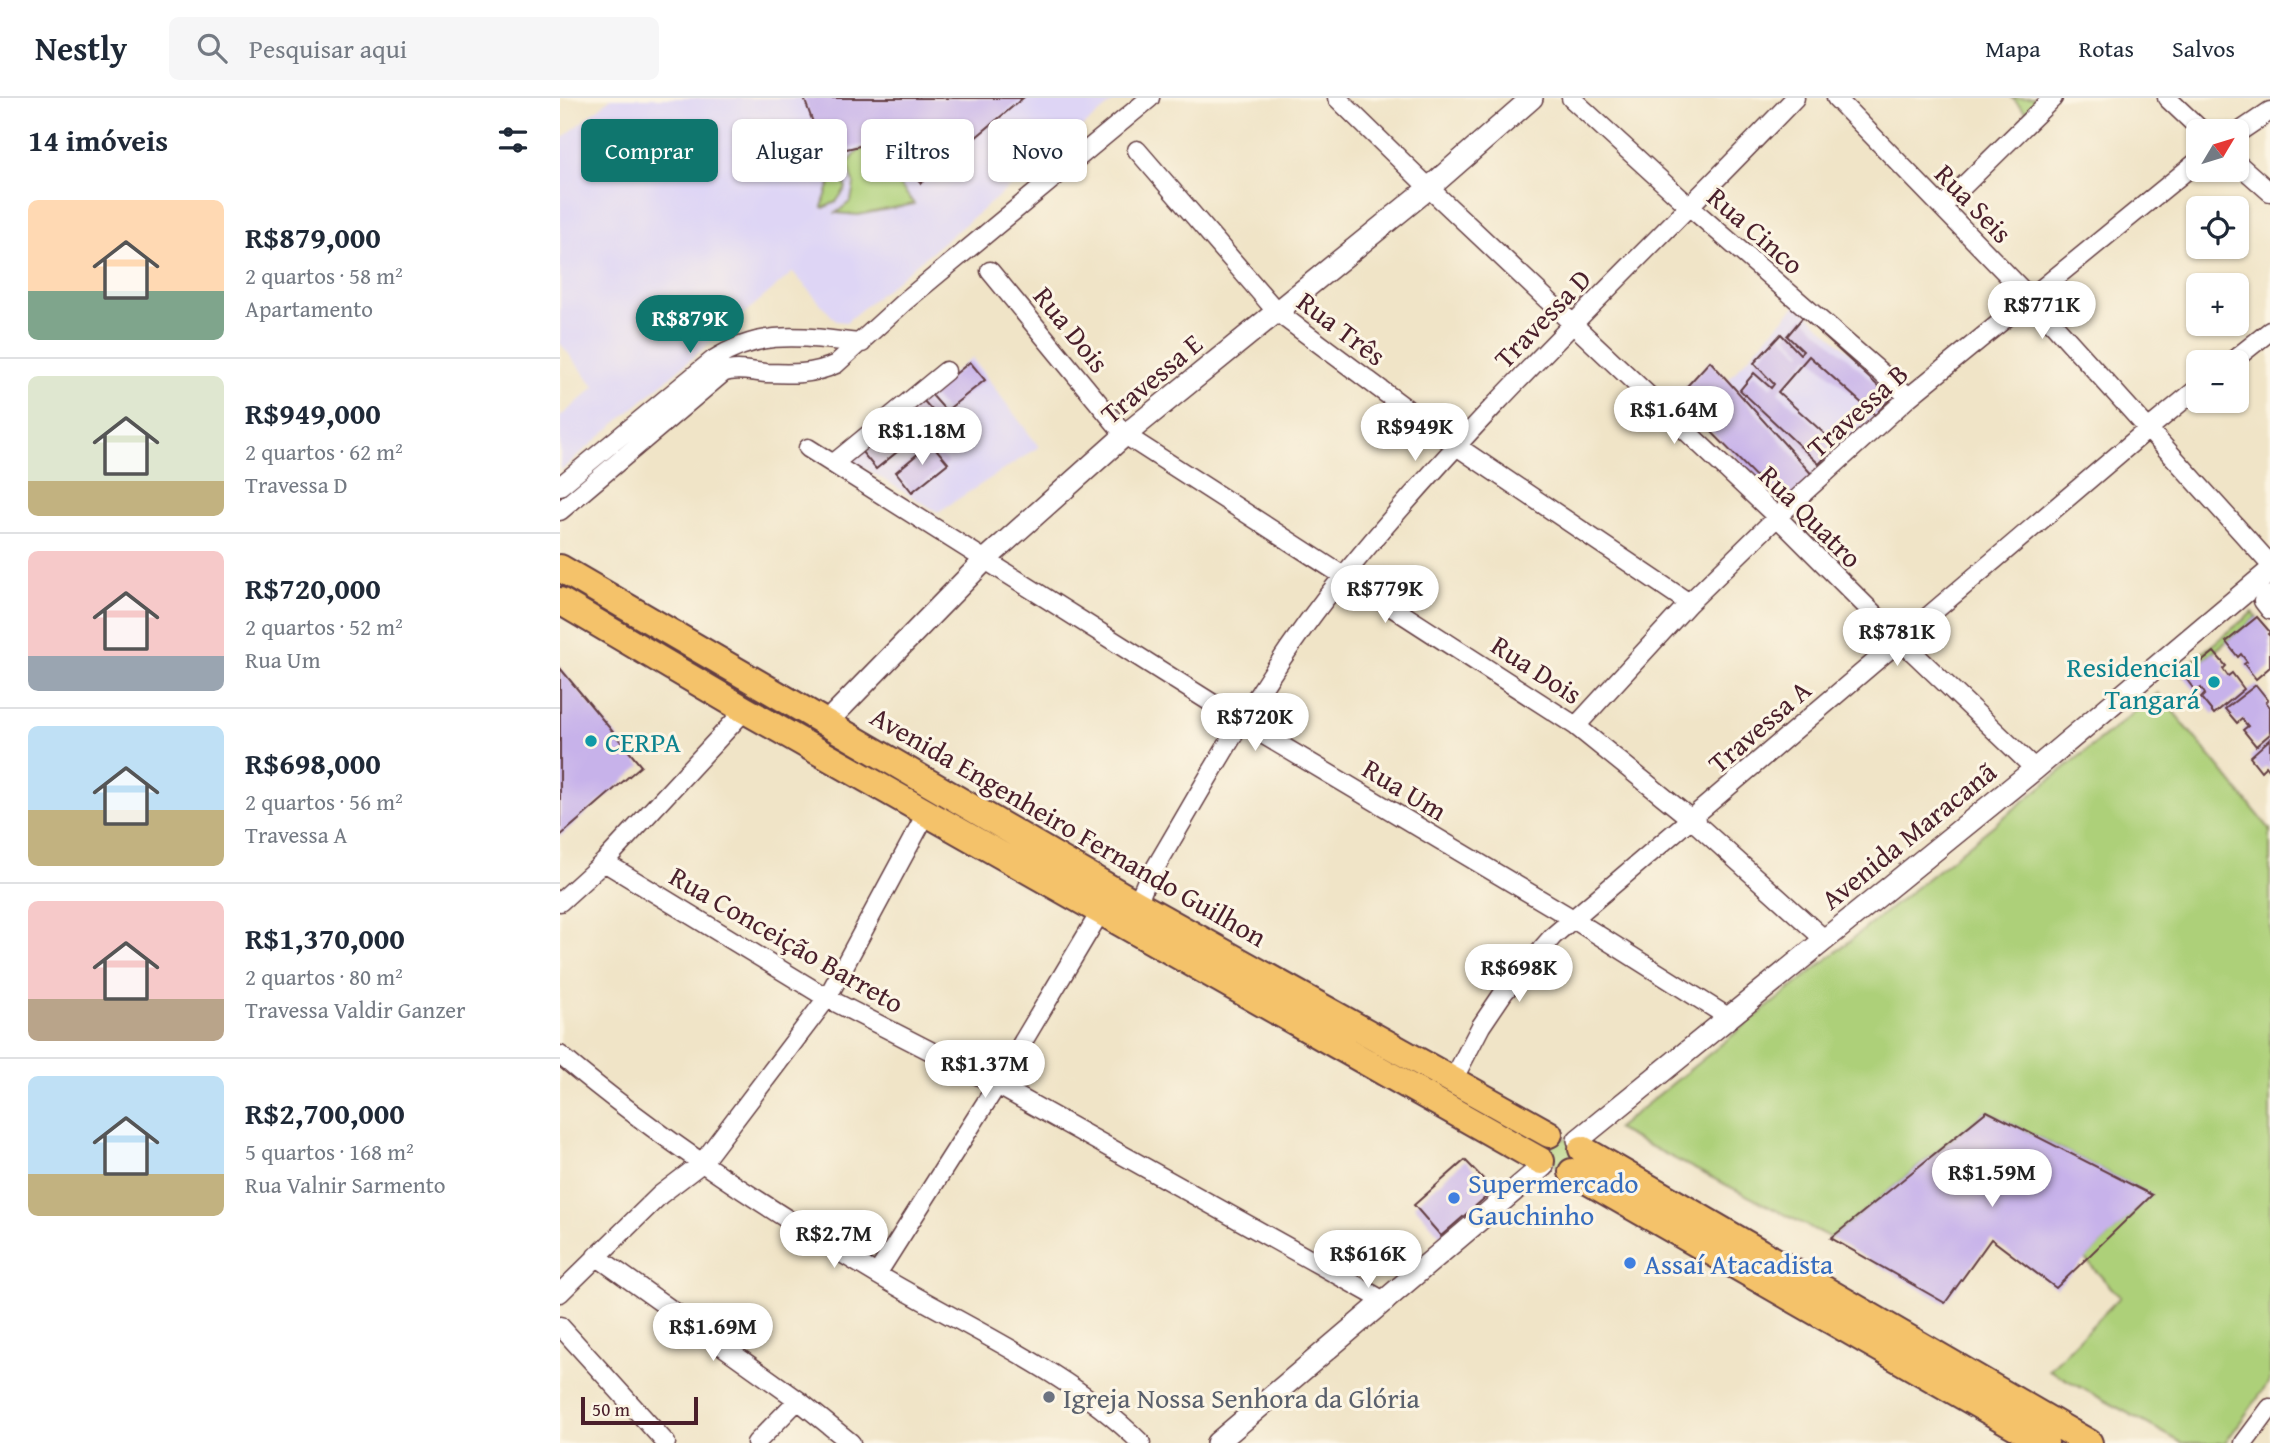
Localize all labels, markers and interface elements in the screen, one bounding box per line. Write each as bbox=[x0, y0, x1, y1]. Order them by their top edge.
search box bbox=[169, 17, 659, 80]
text: Nestly bbox=[35, 24, 127, 72]
icon: search bbox=[193, 29, 231, 67]
text: Pesquisar aqui bbox=[249, 29, 407, 68]
text: Mapa bbox=[1985, 31, 2041, 66]
text: Rotas bbox=[2079, 31, 2134, 66]
text: Salvos bbox=[2172, 31, 2235, 66]
text: 14 imóveis bbox=[28, 118, 168, 162]
chip: Comprar bbox=[581, 119, 718, 182]
chip: Alugar bbox=[732, 119, 847, 182]
chip: Filtros bbox=[861, 119, 974, 182]
chip: Novo bbox=[988, 119, 1087, 182]
north arrow bbox=[2186, 119, 2249, 182]
map controls bbox=[2186, 119, 2249, 413]
icon: filters bbox=[494, 121, 532, 159]
street label: Rua Seis bbox=[1926, 154, 2022, 252]
street label: Rua Cinco bbox=[1699, 176, 1813, 284]
button: locate bbox=[2186, 196, 2249, 259]
text: R$879,000 bbox=[245, 215, 381, 259]
icon: home bbox=[84, 228, 168, 312]
text: 2 quartos · 58 m² bbox=[245, 259, 403, 292]
street label: Travessa D bbox=[1484, 259, 1600, 377]
button: + bbox=[2186, 273, 2249, 336]
street label: Rua Dois bbox=[1024, 277, 1120, 381]
street label: Rua Três bbox=[1289, 281, 1395, 375]
pin: R$771K bbox=[1985, 282, 2099, 341]
text: R$771K bbox=[2004, 287, 2080, 320]
text: Apartamento bbox=[245, 292, 373, 325]
pin: R$879K bbox=[633, 296, 747, 355]
text: R$879K bbox=[652, 301, 728, 334]
street label: Travessa E bbox=[1091, 323, 1211, 433]
button: − bbox=[2186, 350, 2249, 413]
street label: Travessa B bbox=[1797, 353, 1917, 467]
pin: R$1.64M bbox=[1609, 386, 1739, 446]
text: R$949,000 bbox=[245, 391, 381, 435]
text: R$1.64M bbox=[1630, 392, 1718, 425]
icon: home bbox=[84, 404, 168, 488]
pin: R$949K bbox=[1358, 404, 1472, 463]
pin: R$1.18M bbox=[857, 408, 987, 467]
text: R$949K bbox=[1377, 409, 1453, 442]
text: R$1.18M bbox=[878, 413, 966, 446]
text: 2 quartos · 62 m² bbox=[245, 435, 403, 468]
street label: Rua Quatro bbox=[1750, 455, 1872, 577]
text: Travessa D bbox=[245, 468, 348, 501]
text: R$720,000 bbox=[245, 566, 381, 610]
pin: R$779K bbox=[1328, 566, 1442, 625]
text: R$779K bbox=[1347, 571, 1423, 604]
icon: home bbox=[84, 579, 168, 663]
pin: R$781K bbox=[1840, 608, 1954, 668]
text: 2 quartos · 52 m² bbox=[245, 610, 403, 643]
text: R$781K bbox=[1859, 614, 1935, 647]
street label: Rua Dois bbox=[1484, 624, 1590, 714]
text: Rua Um bbox=[245, 643, 321, 676]
place label: Residencial Tangará bbox=[2067, 646, 2201, 719]
street label: Travessa A bbox=[1698, 670, 1820, 782]
marker: Residencial Tangará bbox=[2206, 674, 2222, 690]
pin: R$720K bbox=[1198, 694, 1312, 753]
street label: Avenida Engenheiro Fernando Guilhon bbox=[863, 695, 1275, 957]
text: R$720K bbox=[1217, 699, 1293, 732]
place label: CERPA bbox=[605, 721, 681, 762]
marker: CERPA bbox=[583, 733, 599, 749]
text: R$698,000 bbox=[245, 741, 381, 785]
street label: Rua Um bbox=[1355, 748, 1455, 830]
street label: Avenida Maracanã bbox=[1811, 751, 2005, 919]
icon: home bbox=[84, 754, 168, 838]
text: 2 quartos · 56 m² bbox=[245, 785, 403, 818]
text: Travessa A bbox=[245, 818, 348, 851]
street label: Rua Conceição Barreto bbox=[662, 855, 912, 1023]
text: R$1,370,000 bbox=[245, 916, 405, 960]
icon: home bbox=[84, 929, 168, 1013]
pin: R$698K bbox=[1462, 944, 1576, 1004]
text: R$698K bbox=[1481, 950, 1557, 983]
text: 2 quartos · 80 m² bbox=[245, 960, 403, 993]
text: Travessa Valdir Ganzer bbox=[245, 993, 466, 1026]
pin: R$1.37M bbox=[920, 1040, 1050, 1100]
text: R$1.37M bbox=[941, 1046, 1029, 1079]
text: R$2,700,000 bbox=[245, 1091, 405, 1135]
icon: home bbox=[84, 1104, 168, 1188]
text: 5 quartos · 168 m² bbox=[245, 1135, 414, 1168]
pin: R$1.59M bbox=[1927, 1150, 2057, 1209]
text: R$1.59M bbox=[1948, 1155, 2036, 1188]
place label: Supermercado Gauchinho bbox=[1468, 1162, 1639, 1235]
text: Rua Valnir Sarmento bbox=[245, 1168, 446, 1201]
marker: Supermercado Gauchinho bbox=[1446, 1190, 1462, 1206]
pin: R$2.7M bbox=[777, 1210, 891, 1270]
text: R$2.7M bbox=[796, 1216, 872, 1249]
pin: R$616K bbox=[1311, 1230, 1425, 1290]
text: R$616K bbox=[1330, 1236, 1406, 1269]
place label: Assaí Atacadista bbox=[1644, 1243, 1834, 1284]
marker: Assaí Atacadista bbox=[1622, 1255, 1638, 1271]
pin: R$1.69M bbox=[648, 1304, 778, 1363]
text: R$1.69M bbox=[669, 1309, 757, 1342]
place label: Igreja Nossa Senhora da Glória bbox=[1063, 1377, 1421, 1418]
marker: Igreja Nossa Senhora da Glória bbox=[1041, 1389, 1057, 1405]
scale bar bbox=[581, 1394, 698, 1426]
text: 50 m bbox=[592, 1395, 630, 1423]

